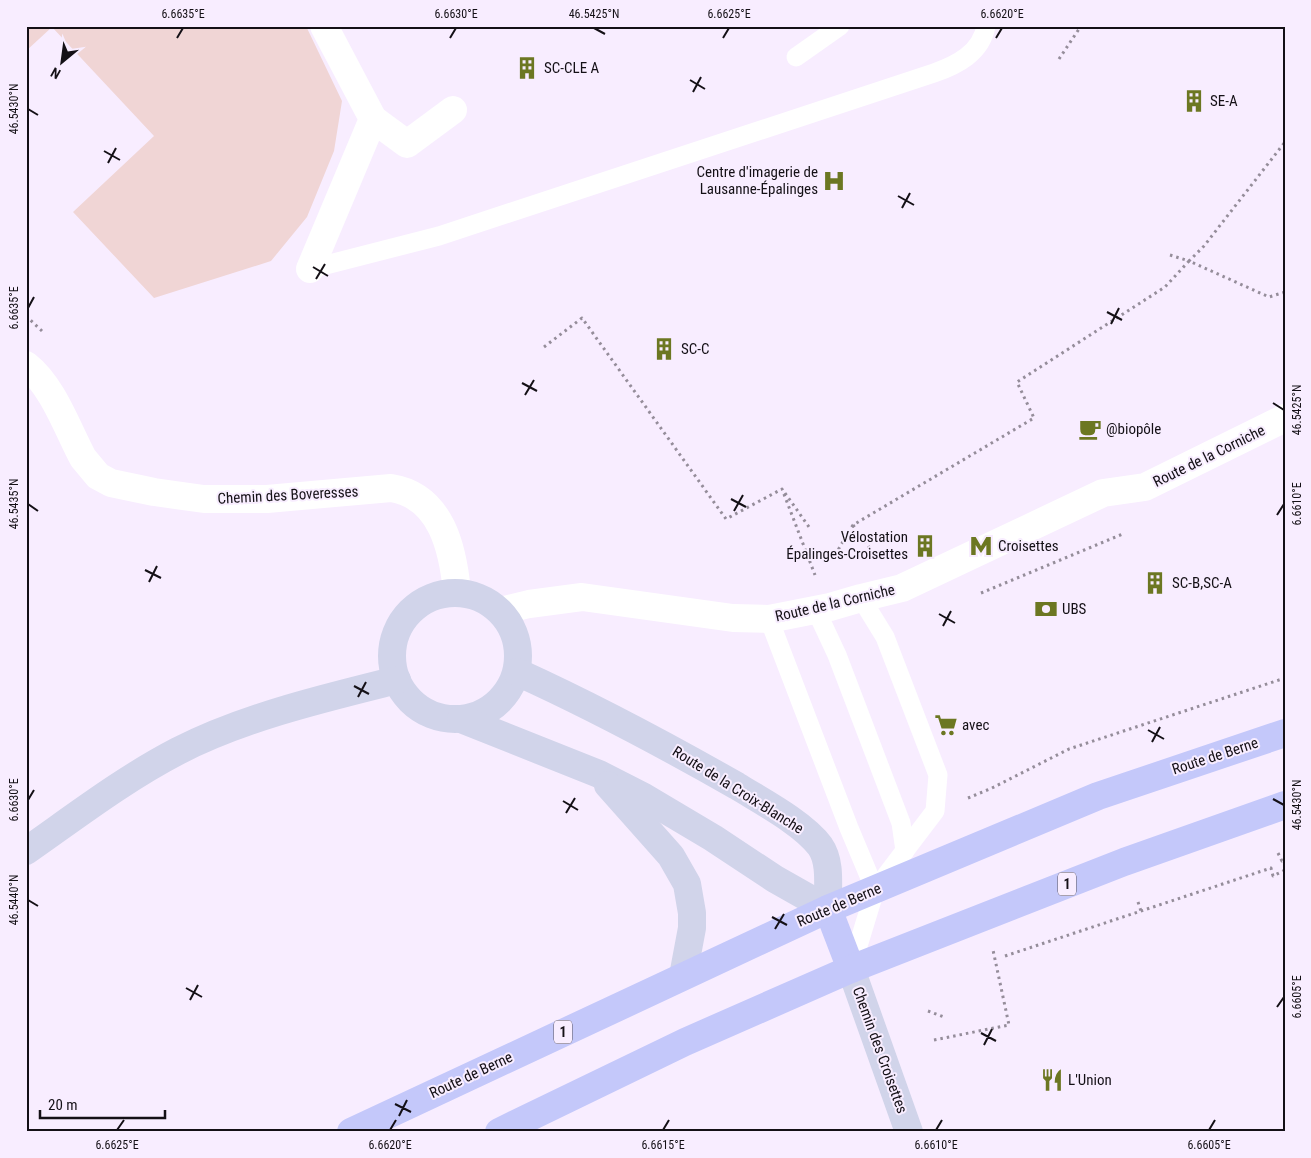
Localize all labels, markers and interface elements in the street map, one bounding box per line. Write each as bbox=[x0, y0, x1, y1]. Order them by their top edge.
text: 6.6635°E bbox=[161, 7, 205, 21]
text: 6.6630°E bbox=[434, 7, 478, 21]
text: 46.5425°N bbox=[569, 7, 619, 21]
text: 6.6625°E bbox=[707, 7, 751, 21]
text: 6.6620°E bbox=[980, 7, 1024, 21]
north arrow bbox=[38, 38, 88, 88]
building icon: SC-CLE A bbox=[514, 55, 540, 81]
place label: SC-CLE A bbox=[544, 59, 600, 77]
text: N bbox=[48, 64, 63, 82]
text: 46.5430°N bbox=[7, 84, 21, 134]
building icon: SE-A bbox=[1181, 88, 1207, 114]
place label: SE-A bbox=[1210, 92, 1238, 110]
place label: Centre d'imagerie de Lausanne-Épalinges bbox=[696, 163, 818, 198]
hospital icon: Centre d'imagerie de Lausanne-Épalinges bbox=[821, 168, 847, 194]
text: 6.6635°E bbox=[7, 286, 21, 330]
building icon: SC-C bbox=[651, 336, 677, 362]
place label: SC-C bbox=[681, 340, 710, 358]
text: 46.5425°N bbox=[1290, 385, 1304, 435]
cafe icon: @biopôle bbox=[1077, 416, 1103, 442]
place label: @biopôle bbox=[1106, 420, 1161, 438]
street label: Route de la Corniche bbox=[1150, 421, 1268, 491]
text: 46.5435°N bbox=[7, 479, 21, 529]
street label: Chemin des Boveresses bbox=[217, 482, 359, 508]
text: 6.6610°E bbox=[1290, 482, 1304, 526]
place label: Vélostation Épalinges-Croisettes bbox=[786, 528, 908, 563]
building icon: Vélostation Épalinges-Croisettes bbox=[912, 533, 938, 559]
metro station icon: Croisettes bbox=[968, 533, 994, 559]
place label: Croisettes bbox=[998, 537, 1059, 555]
building icon: SC-B,SC-A bbox=[1142, 570, 1168, 596]
place label: SC-B,SC-A bbox=[1172, 574, 1232, 592]
street label: Route de la Corniche bbox=[773, 580, 897, 626]
bank icon: UBS bbox=[1033, 596, 1059, 622]
place label: UBS bbox=[1062, 600, 1087, 618]
supermarket icon: avec bbox=[933, 712, 959, 738]
place label: avec bbox=[962, 716, 989, 734]
street label: Route de Berne bbox=[1170, 734, 1260, 778]
street label: Route de la Croix-Blanche bbox=[669, 742, 807, 838]
text: 6.6630°E bbox=[7, 778, 21, 822]
text: 46.5430°N bbox=[1290, 780, 1304, 830]
road number: 1 bbox=[1058, 872, 1076, 896]
text: 46.5440°N bbox=[7, 875, 21, 925]
street label: Route de Berne bbox=[794, 879, 884, 931]
text: 6.6605°E bbox=[1290, 975, 1304, 1019]
street label: Chemin des Croisettes bbox=[849, 984, 911, 1116]
road number: 1 bbox=[554, 1020, 572, 1044]
street label: Route de Berne bbox=[427, 1048, 515, 1102]
restaurant icon: L'Union bbox=[1039, 1067, 1065, 1093]
place label: L'Union bbox=[1068, 1071, 1112, 1089]
scale bar bbox=[40, 1088, 165, 1120]
text: 20 m bbox=[48, 1096, 78, 1114]
text: 6.6625°E bbox=[95, 1138, 139, 1152]
text: 6.6620°E bbox=[368, 1138, 412, 1152]
text: 6.6615°E bbox=[641, 1138, 685, 1152]
text: 6.6610°E bbox=[914, 1138, 958, 1152]
text: 6.6605°E bbox=[1187, 1138, 1231, 1152]

